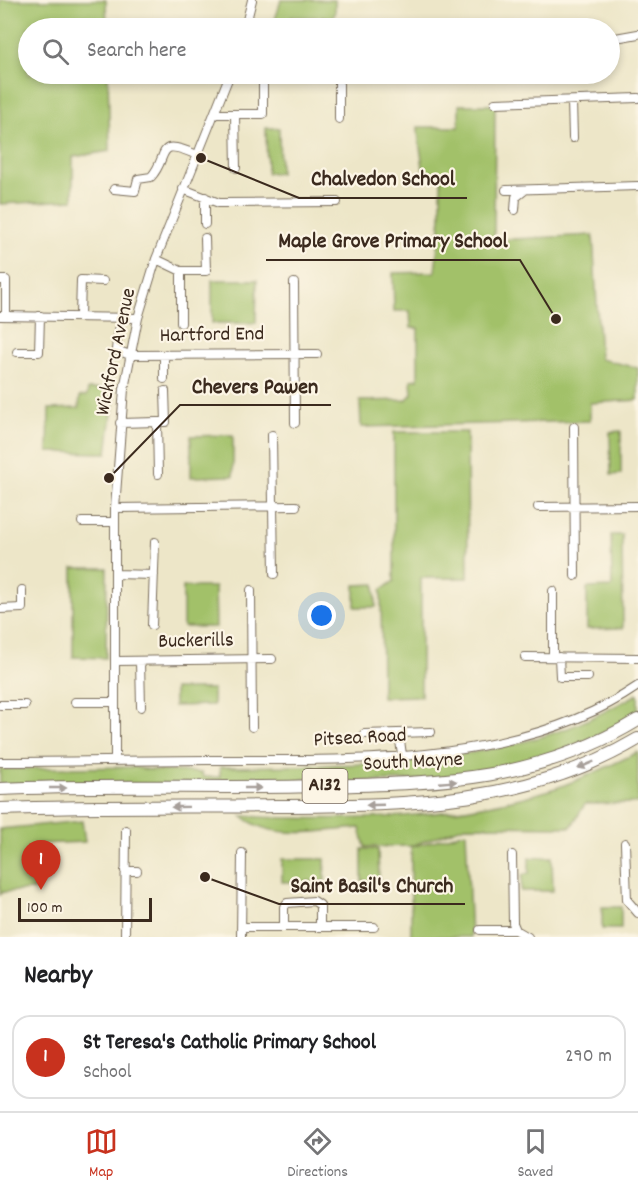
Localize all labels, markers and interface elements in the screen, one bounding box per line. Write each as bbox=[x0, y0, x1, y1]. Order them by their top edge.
search box bbox=[18, 18, 620, 84]
icon: search bbox=[39, 35, 72, 68]
text: Search here bbox=[87, 36, 186, 67]
callout: Chalvedon School bbox=[299, 158, 467, 198]
text: Chalvedon School bbox=[311, 165, 456, 196]
callout: Maple Grove Primary School bbox=[266, 220, 520, 260]
text: Maple Grove Primary School bbox=[278, 227, 508, 258]
street label: Wickford Avenue bbox=[89, 286, 145, 418]
street label: Hartford End bbox=[160, 320, 264, 352]
callout: Chevers Pawen bbox=[180, 365, 331, 405]
text: Chevers Pawen bbox=[192, 373, 318, 404]
your location bbox=[307, 601, 336, 630]
street label: Buckerills bbox=[158, 626, 234, 658]
street label: Pitsea Road bbox=[313, 722, 407, 756]
street label: South Mayne bbox=[363, 745, 463, 781]
one-way arrow bbox=[577, 760, 594, 769]
road number: A132 bbox=[302, 769, 348, 803]
one-way arrow bbox=[439, 777, 458, 787]
one-way arrow bbox=[49, 783, 68, 793]
one-way arrow bbox=[244, 783, 263, 793]
one-way arrow bbox=[365, 800, 384, 809]
one-way arrow bbox=[170, 802, 189, 812]
pin: 1 bbox=[22, 840, 60, 890]
callout: Saint Basil's Church bbox=[279, 864, 465, 904]
text: Saint Basil's Church bbox=[291, 872, 453, 903]
scale bar bbox=[18, 895, 152, 922]
text: 100 m bbox=[27, 897, 63, 920]
text: Nearby bbox=[24, 958, 92, 995]
text: St Teresa's Catholic Primary School bbox=[83, 1028, 376, 1059]
text: 1 bbox=[43, 1043, 48, 1071]
text: 290 m bbox=[565, 1043, 612, 1071]
text: School bbox=[83, 1059, 132, 1087]
tab: Map bbox=[85, 1125, 118, 1184]
tab: Directions bbox=[287, 1125, 348, 1184]
tab: Saved bbox=[517, 1125, 553, 1184]

